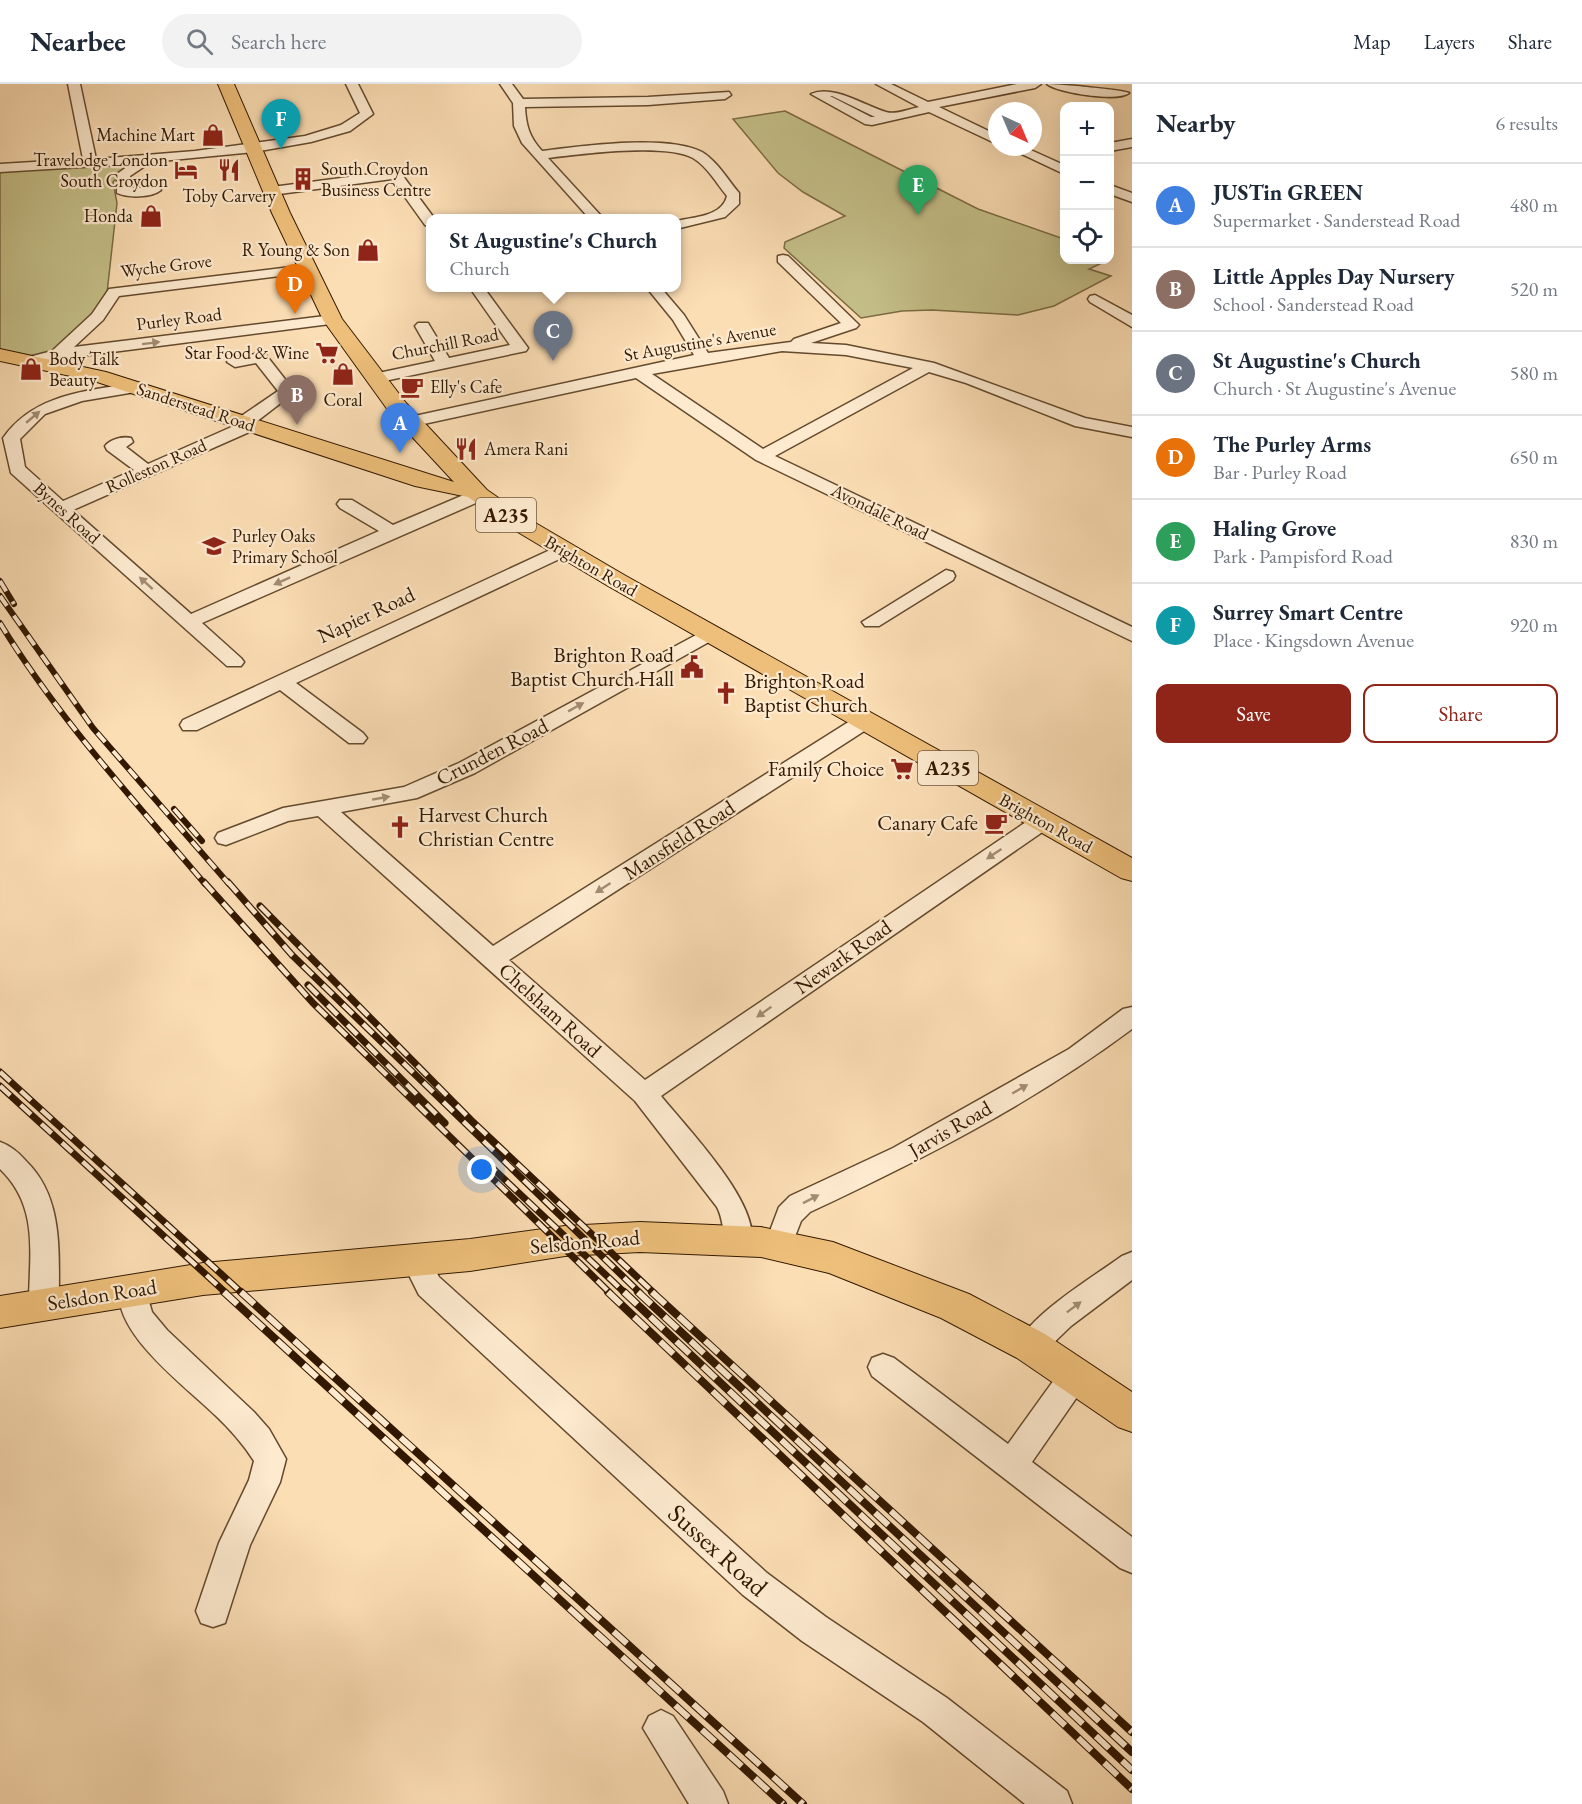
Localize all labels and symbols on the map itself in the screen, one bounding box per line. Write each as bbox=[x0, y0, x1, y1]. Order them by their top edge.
pin: F bbox=[262, 100, 300, 149]
north arrow bbox=[988, 102, 1042, 156]
shop icon: Machine Mart bbox=[200, 122, 226, 148]
place label: Machine Mart bbox=[96, 123, 195, 146]
place label: Travelodge London South Croydon bbox=[33, 148, 168, 192]
hotel icon: Travelodge London South Croydon bbox=[173, 157, 199, 183]
restaurant icon: Toby Carvery bbox=[216, 157, 242, 183]
place label: South Croydon Business Centre bbox=[321, 157, 431, 201]
building icon: South Croydon Business Centre bbox=[290, 166, 316, 192]
pin: E bbox=[898, 166, 938, 215]
place label: Toby Carvery bbox=[182, 184, 276, 207]
shop icon: Honda bbox=[138, 203, 164, 229]
place label: Honda bbox=[84, 204, 134, 227]
shop icon: R Young & Son bbox=[355, 237, 381, 263]
place label: R Young & Son bbox=[242, 238, 350, 261]
street label: Wyche Grove bbox=[119, 249, 213, 282]
pin: D bbox=[276, 264, 314, 314]
street label: Purley Road bbox=[135, 302, 224, 335]
pin: C bbox=[534, 312, 572, 361]
street label: St Augustine's Avenue bbox=[622, 317, 778, 366]
street label: Churchill Road bbox=[389, 322, 501, 365]
one-way arrow bbox=[142, 338, 161, 347]
supermarket icon: Star Food & Wine bbox=[314, 340, 340, 366]
place label: Star Food & Wine bbox=[185, 341, 309, 364]
place label: Body Talk Beauty bbox=[49, 347, 120, 391]
shop icon: Body Talk Beauty bbox=[18, 356, 44, 382]
shop icon: Coral bbox=[330, 361, 356, 387]
cafe icon: Elly's Cafe bbox=[399, 374, 425, 400]
place label: Elly's Cafe bbox=[430, 375, 502, 398]
pin: B bbox=[278, 376, 316, 425]
street label: Sanderstead Road bbox=[134, 377, 259, 437]
place label: Coral bbox=[323, 388, 363, 411]
pin: A bbox=[380, 404, 420, 453]
one-way arrow bbox=[25, 411, 41, 424]
street label: Rolleston Road bbox=[102, 433, 211, 498]
restaurant icon: Amera Rani bbox=[453, 436, 479, 462]
place label: Amera Rani bbox=[483, 437, 569, 460]
street label: Bynes Road bbox=[29, 477, 106, 549]
street label: Avondale Road bbox=[827, 478, 934, 545]
road number: A235 bbox=[476, 498, 536, 532]
place label: Purley Oaks Primary School bbox=[232, 524, 338, 568]
street label: Brighton Road bbox=[541, 530, 643, 602]
school or university icon: Purley Oaks Primary School bbox=[201, 533, 227, 559]
one-way arrow bbox=[139, 577, 154, 590]
one-way arrow bbox=[273, 577, 290, 586]
street label: Napier Road bbox=[313, 580, 419, 649]
place label: Brighton Road Baptist Church Hall bbox=[510, 641, 674, 692]
public building icon: Brighton Road Baptist Church Hall bbox=[679, 654, 705, 680]
place label: Brighton Road Baptist Church bbox=[744, 667, 868, 718]
church icon: Brighton Road Baptist Church bbox=[713, 680, 739, 706]
one-way arrow bbox=[568, 702, 584, 713]
street label: Crunden Road bbox=[431, 712, 553, 791]
road number: A235 bbox=[918, 751, 978, 785]
place label: Family Choice bbox=[768, 755, 884, 782]
supermarket icon: Family Choice bbox=[889, 756, 915, 782]
street label: Brighton Road bbox=[995, 787, 1098, 858]
one-way arrow bbox=[372, 793, 391, 802]
street label: Mansfield Road bbox=[618, 793, 740, 886]
place label: Harvest Church Christian Centre bbox=[418, 801, 554, 852]
place label: Canary Cafe bbox=[877, 809, 978, 836]
cafe icon: Canary Cafe bbox=[983, 810, 1009, 836]
church icon: Harvest Church Christian Centre bbox=[387, 814, 413, 840]
one-way arrow bbox=[986, 848, 1002, 859]
one-way arrow bbox=[595, 882, 611, 893]
street label: Newark Road bbox=[789, 913, 897, 1000]
street label: Chelsham Road bbox=[493, 956, 608, 1063]
one-way arrow bbox=[757, 1006, 773, 1018]
one-way arrow bbox=[1012, 1084, 1029, 1094]
street label: Jarvis Road bbox=[902, 1094, 997, 1164]
your location bbox=[467, 1155, 496, 1184]
one-way arrow bbox=[803, 1194, 820, 1204]
street label: Selsdon Road bbox=[529, 1223, 641, 1260]
street label: Selsdon Road bbox=[45, 1273, 159, 1316]
one-way arrow bbox=[1066, 1301, 1082, 1313]
street label: Sussex Road bbox=[661, 1496, 776, 1604]

